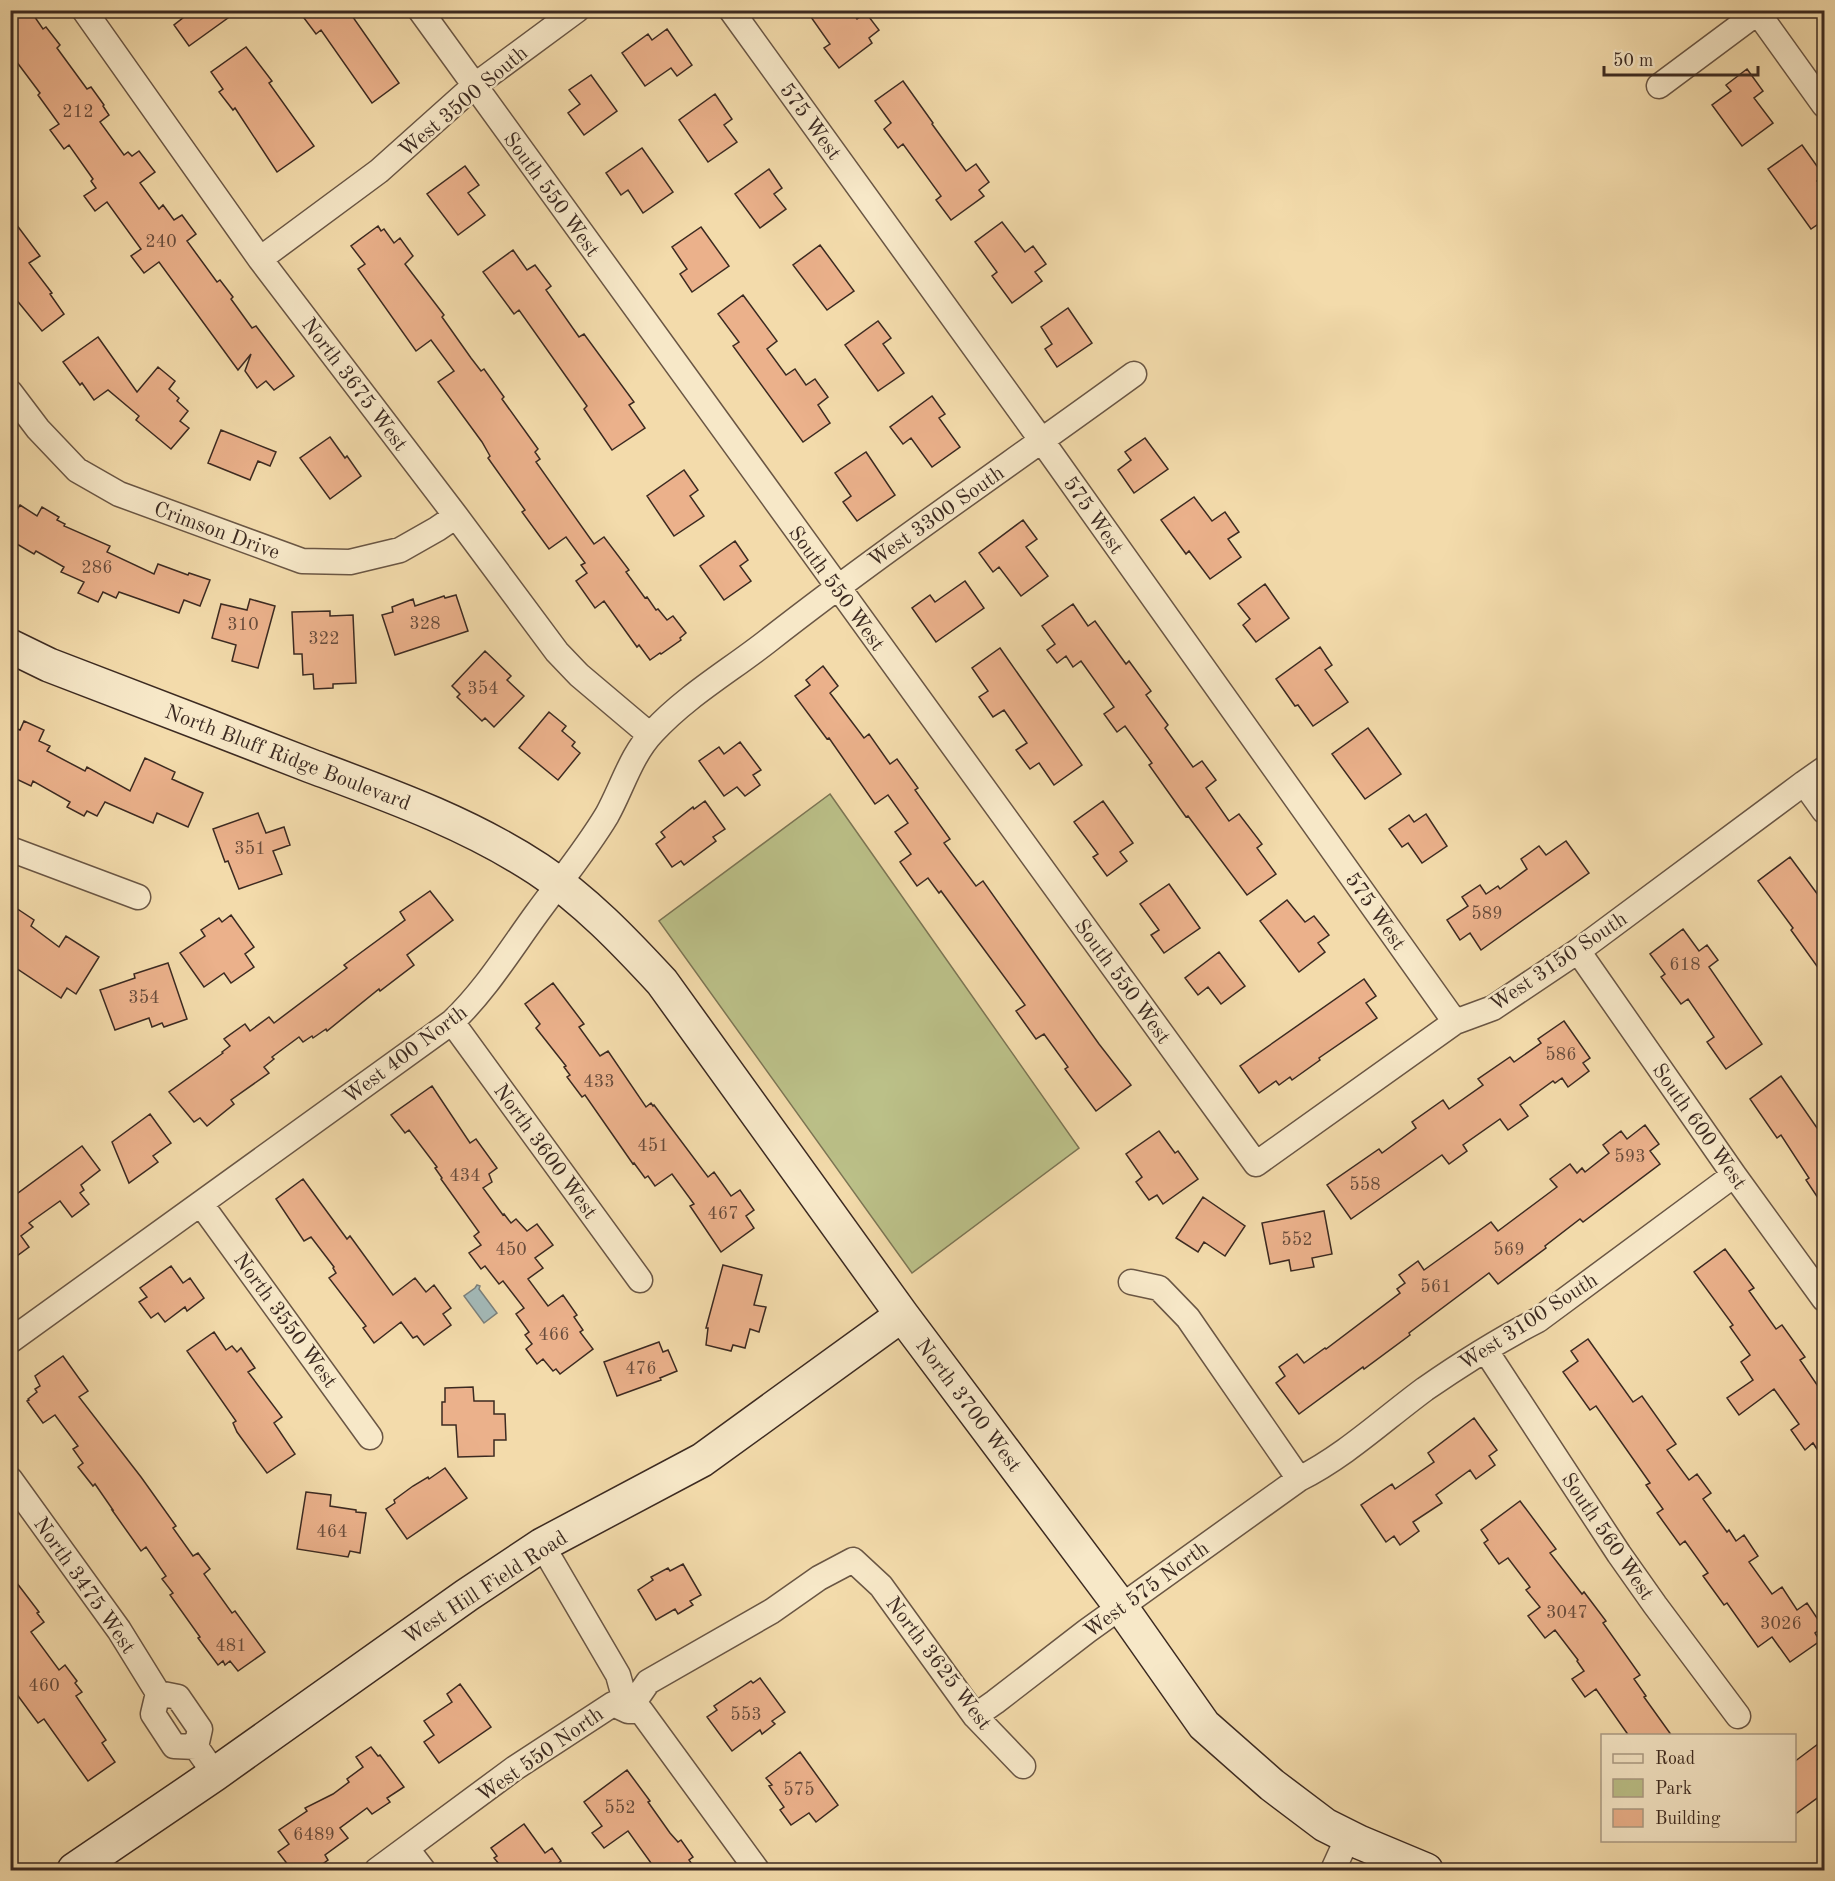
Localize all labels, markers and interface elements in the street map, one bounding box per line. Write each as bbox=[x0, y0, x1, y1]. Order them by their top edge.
scale bar bbox=[1604, 39, 1758, 77]
street label: West 3500 South bbox=[396, 43, 532, 162]
text: 50 m bbox=[1613, 52, 1653, 70]
street label: 575 West bbox=[775, 80, 844, 164]
house number: 212 bbox=[62, 103, 94, 121]
street label: South 550 West bbox=[499, 129, 603, 261]
house number: 240 bbox=[145, 233, 177, 251]
street label: North 3675 West bbox=[297, 314, 411, 456]
street label: West 3300 South bbox=[865, 463, 1009, 572]
street label: 575 West bbox=[1059, 473, 1127, 558]
street label: Crimson Drive bbox=[151, 499, 282, 564]
street label: South 550 West bbox=[784, 523, 888, 655]
house number: 286 bbox=[81, 559, 113, 577]
house number: 328 bbox=[409, 615, 441, 633]
house number: 310 bbox=[227, 616, 259, 634]
house number: 322 bbox=[308, 630, 340, 648]
house number: 354 bbox=[467, 680, 499, 698]
street label: North Bluff Ridge Boulevard bbox=[162, 702, 413, 815]
house number: 351 bbox=[234, 840, 266, 858]
street label: 575 West bbox=[1341, 869, 1409, 954]
house number: 589 bbox=[1471, 905, 1503, 923]
street label: West 3150 South bbox=[1486, 909, 1631, 1016]
street label: South 550 West bbox=[1070, 916, 1174, 1048]
house number: 618 bbox=[1669, 956, 1701, 974]
house number: 354 bbox=[128, 989, 160, 1007]
street label: West 400 North bbox=[340, 1002, 472, 1108]
house number: 586 bbox=[1545, 1046, 1577, 1064]
street label: South 600 West bbox=[1648, 1060, 1750, 1194]
house number: 433 bbox=[583, 1073, 615, 1091]
street label: North 3600 West bbox=[489, 1081, 601, 1223]
house number: 451 bbox=[637, 1137, 669, 1155]
house number: 593 bbox=[1614, 1148, 1646, 1166]
house number: 434 bbox=[449, 1167, 481, 1185]
house number: 558 bbox=[1349, 1176, 1381, 1194]
house number: 467 bbox=[707, 1205, 739, 1223]
house number: 552 bbox=[1281, 1231, 1313, 1249]
house number: 450 bbox=[495, 1241, 527, 1259]
house number: 569 bbox=[1493, 1241, 1525, 1259]
street label: North 3550 West bbox=[229, 1250, 341, 1392]
street label: West 3100 South bbox=[1456, 1270, 1602, 1375]
house number: 561 bbox=[1420, 1278, 1452, 1296]
house number: 466 bbox=[538, 1326, 570, 1344]
street label: North 3700 West bbox=[911, 1335, 1025, 1477]
house number: 476 bbox=[625, 1360, 657, 1378]
street label: South 560 West bbox=[1557, 1470, 1657, 1604]
street label: North 3475 West bbox=[29, 1514, 139, 1658]
house number: 464 bbox=[316, 1523, 348, 1541]
street label: West Hill Field Road bbox=[400, 1528, 572, 1649]
street label: West 575 North bbox=[1081, 1538, 1213, 1642]
street label: North 3625 West bbox=[881, 1593, 995, 1735]
house number: 3047 bbox=[1546, 1604, 1588, 1622]
house number: 3026 bbox=[1760, 1615, 1802, 1633]
house number: 481 bbox=[215, 1637, 247, 1655]
house number: 460 bbox=[28, 1677, 60, 1695]
street label: West 550 North bbox=[474, 1704, 608, 1807]
house number: 553 bbox=[730, 1706, 762, 1724]
legend bbox=[1601, 1734, 1796, 1842]
text: Road bbox=[1655, 1750, 1695, 1768]
text: Park bbox=[1655, 1780, 1692, 1798]
house number: 575 bbox=[783, 1781, 815, 1799]
house number: 552 bbox=[604, 1799, 636, 1817]
text: Building bbox=[1655, 1810, 1721, 1828]
house number: 6489 bbox=[293, 1826, 335, 1844]

